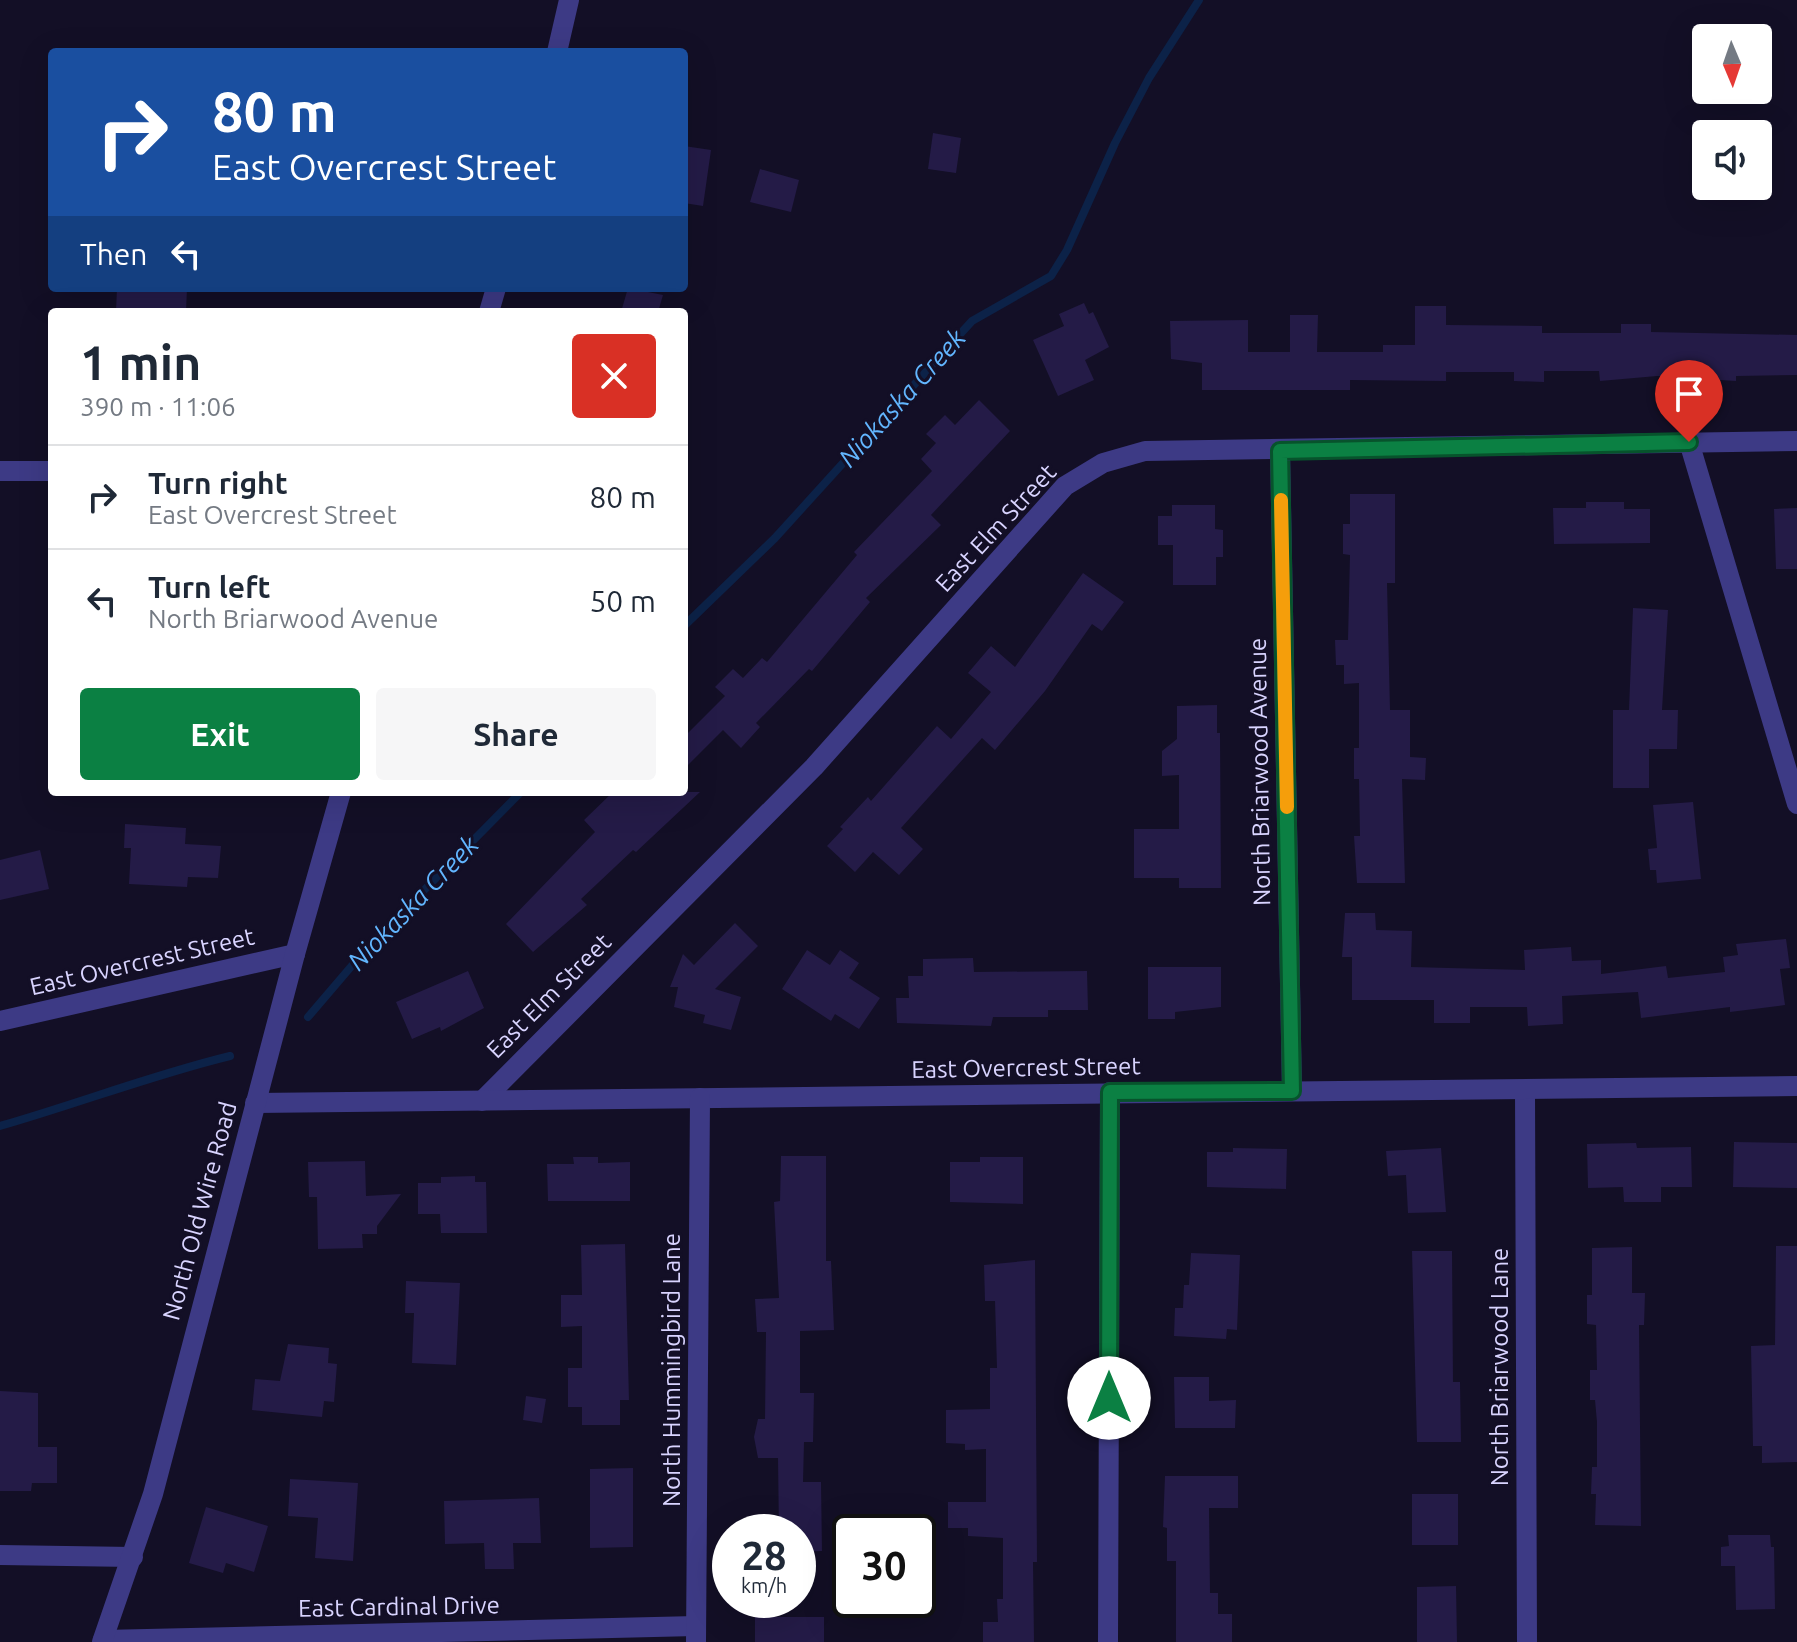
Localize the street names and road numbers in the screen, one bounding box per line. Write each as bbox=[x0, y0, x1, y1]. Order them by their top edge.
street label: East Elm Street bbox=[930, 458, 1062, 597]
street label: North Briarwood Avenue bbox=[1244, 638, 1275, 906]
street label: East Overcrest Street bbox=[27, 922, 257, 1000]
street label: East Elm Street bbox=[481, 928, 617, 1063]
street label: East Overcrest Street bbox=[911, 1052, 1142, 1083]
street label: North Old Wire Road bbox=[157, 1099, 242, 1323]
street label: North Hummingbird Lane bbox=[658, 1233, 685, 1507]
street label: North Briarwood Lane bbox=[1486, 1248, 1513, 1486]
street label: East Cardinal Drive bbox=[298, 1591, 500, 1622]

